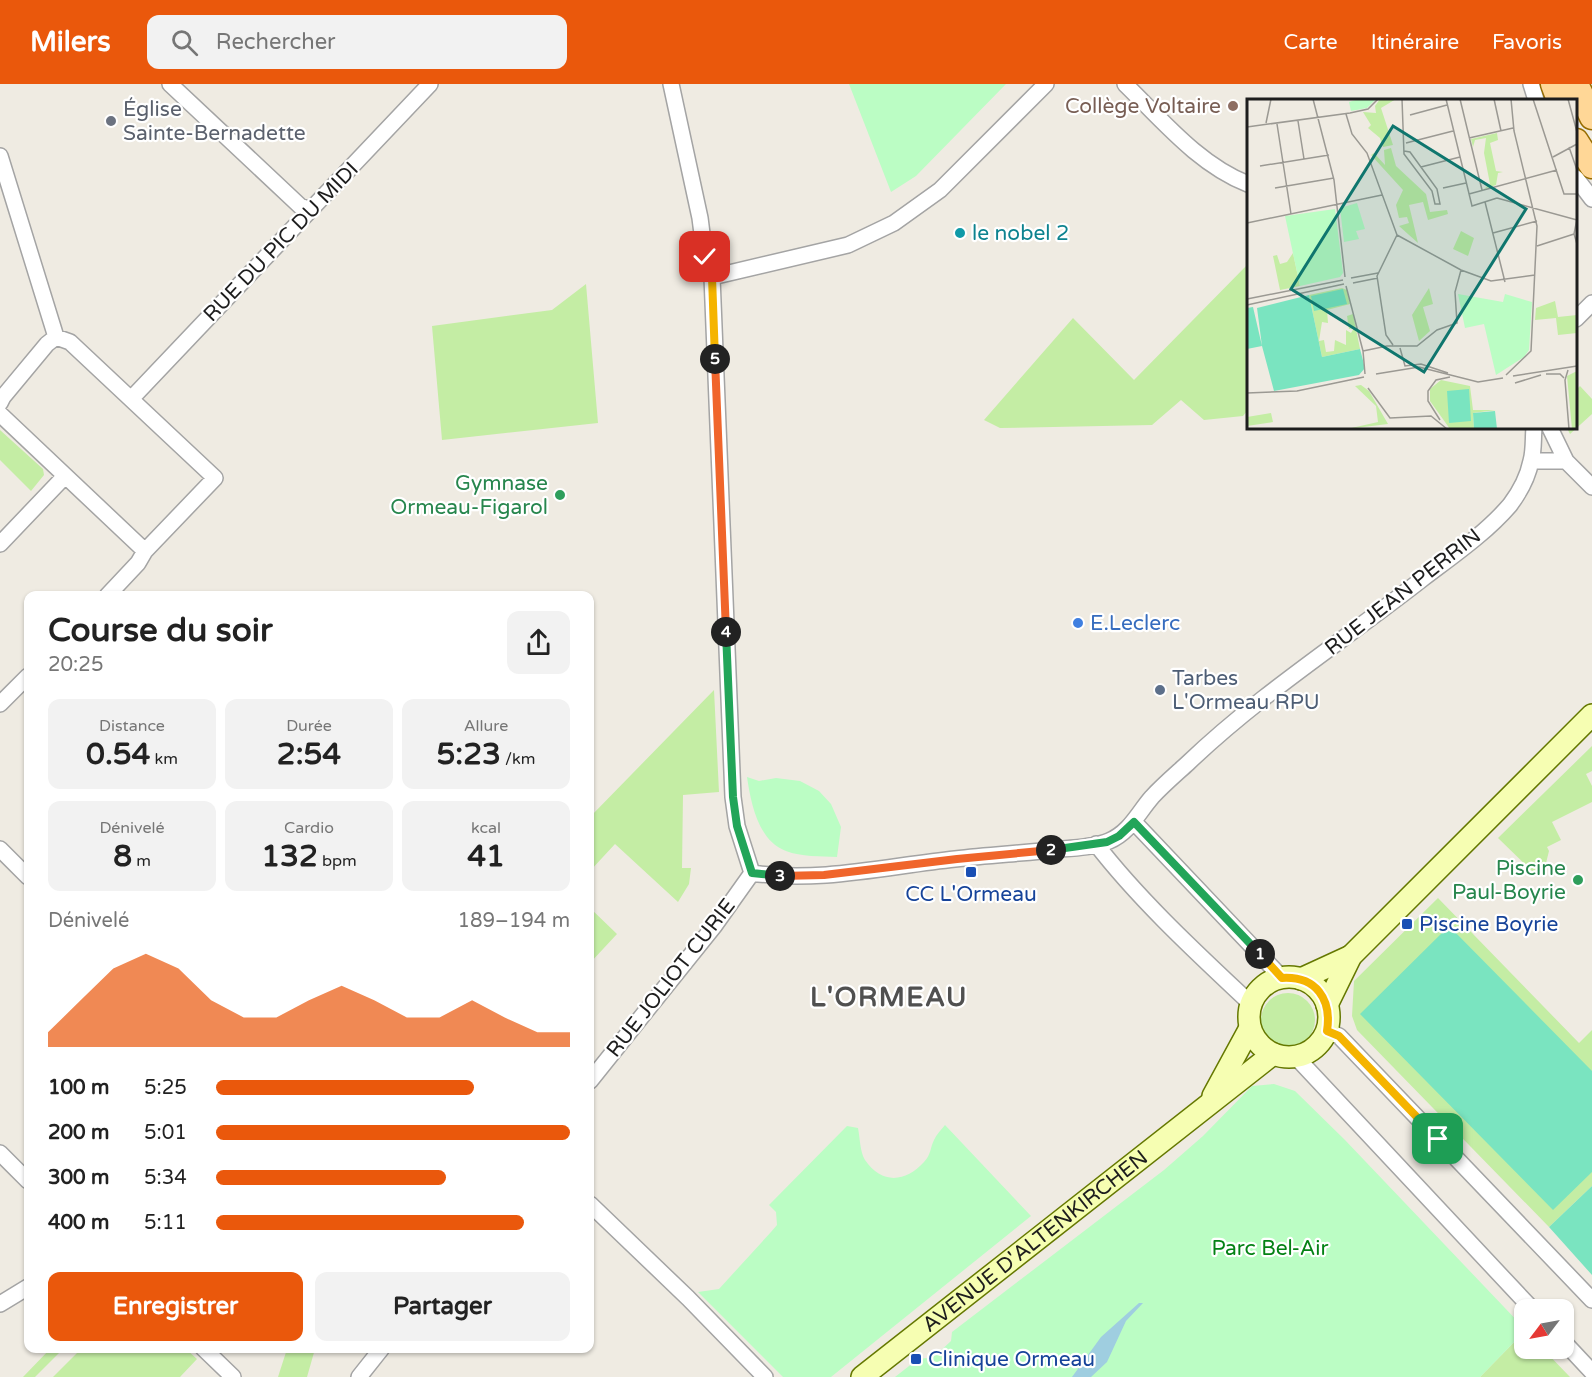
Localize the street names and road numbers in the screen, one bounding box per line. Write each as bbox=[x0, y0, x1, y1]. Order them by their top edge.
street label: RUE DU PIC DU MIDI bbox=[198, 157, 364, 327]
street label: RUE JEAN PERRIN bbox=[1320, 523, 1486, 661]
street label: RUE JOLIOT CURIE bbox=[601, 894, 741, 1062]
street label: AVENUE D'ALTENKIRCHEN bbox=[917, 1145, 1153, 1337]

